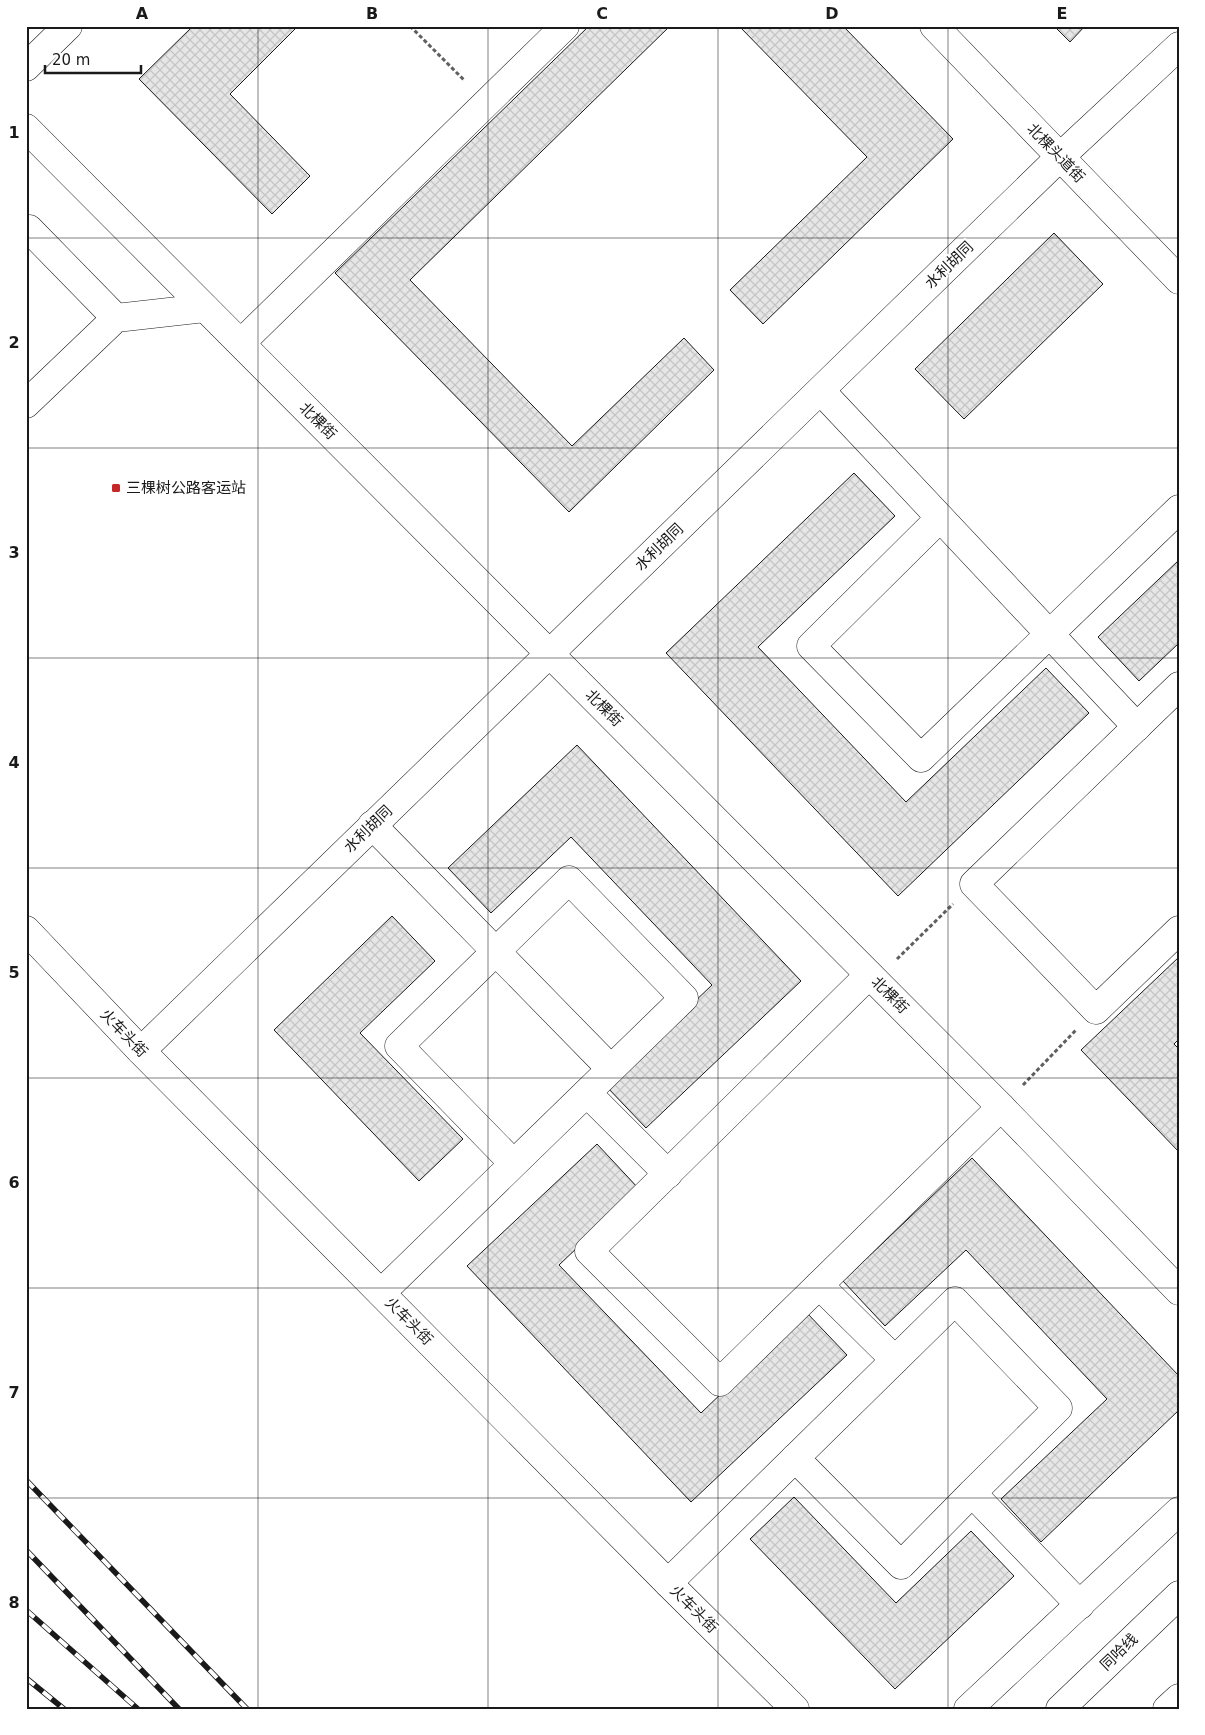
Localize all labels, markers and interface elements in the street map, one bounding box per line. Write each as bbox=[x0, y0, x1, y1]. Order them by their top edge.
text: A bbox=[136, 4, 149, 23]
text: B bbox=[366, 4, 378, 23]
text: C bbox=[596, 4, 608, 23]
text: D bbox=[825, 4, 839, 23]
text: E bbox=[1057, 4, 1067, 23]
scale bar bbox=[45, 42, 141, 74]
text: 20 m bbox=[52, 51, 90, 69]
street label: 北棵头道街 bbox=[1023, 120, 1089, 186]
text: 1 bbox=[8, 123, 20, 142]
street label: 水利胡同 bbox=[921, 238, 977, 292]
text: 2 bbox=[8, 333, 20, 352]
street label: 北棵街 bbox=[296, 399, 340, 443]
place label: 三棵树公路客运站 bbox=[126, 479, 246, 497]
marker: 三棵树公路客运站 bbox=[110, 482, 122, 494]
street label: 水利胡同 bbox=[631, 520, 687, 574]
text: 3 bbox=[8, 543, 20, 562]
street label: 北棵街 bbox=[582, 686, 626, 730]
text: 4 bbox=[8, 753, 20, 772]
street label: 水利胡同 bbox=[340, 802, 396, 856]
text: 5 bbox=[8, 963, 20, 982]
street label: 北棵街 bbox=[868, 973, 912, 1017]
street label: 火车头街 bbox=[97, 1005, 151, 1061]
text: 6 bbox=[8, 1173, 20, 1192]
street label: 火车头街 bbox=[381, 1293, 437, 1349]
text: 7 bbox=[8, 1383, 20, 1402]
street label: 火车头街 bbox=[666, 1581, 722, 1637]
text: 8 bbox=[8, 1593, 20, 1612]
street label: 同哈线 bbox=[1097, 1630, 1141, 1674]

